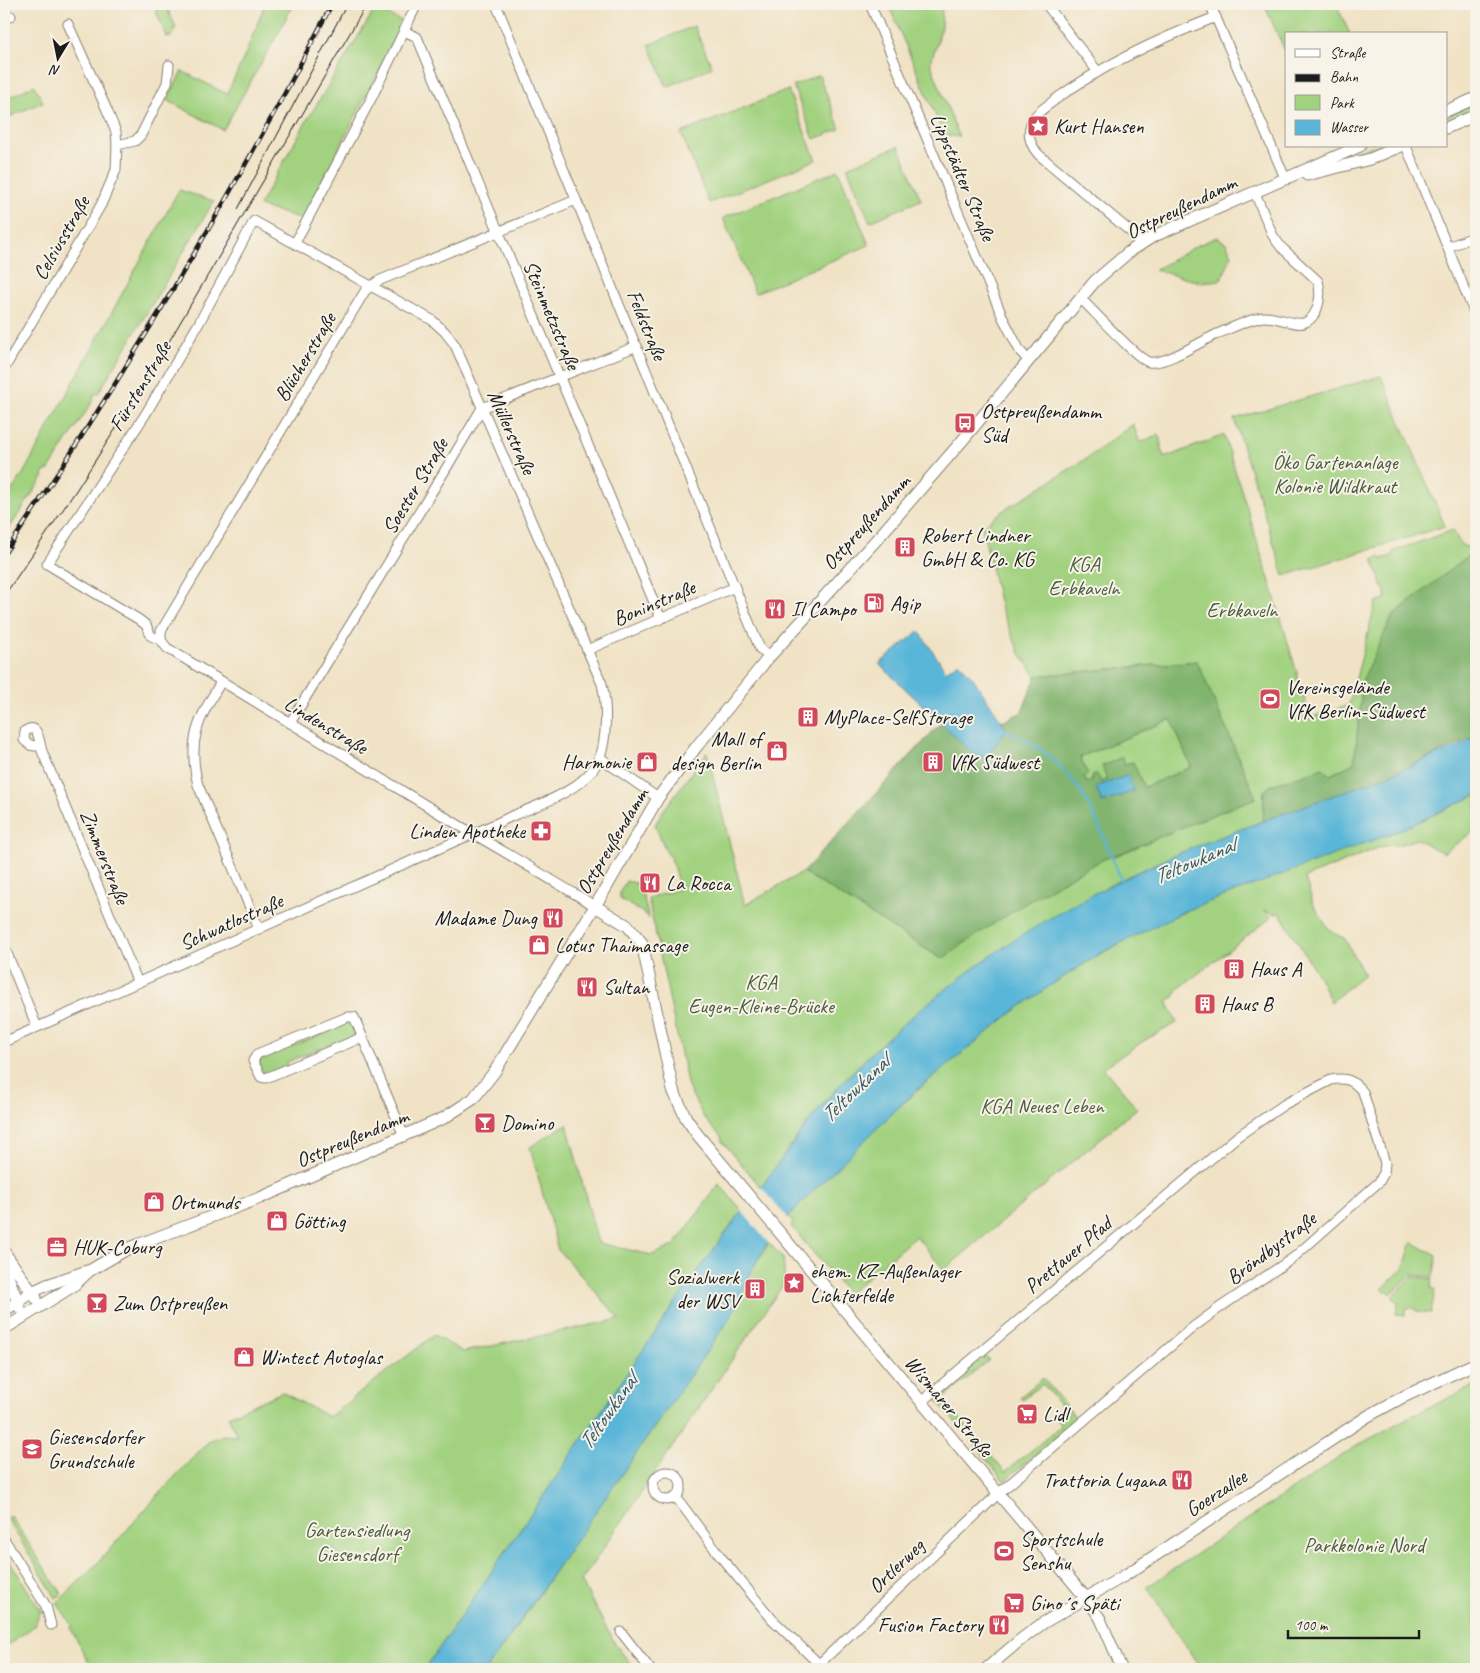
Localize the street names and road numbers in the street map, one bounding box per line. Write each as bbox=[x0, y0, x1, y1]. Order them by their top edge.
street label: Lippstädter Straße bbox=[925, 109, 1002, 247]
street label: Ostpreußendamm bbox=[1122, 168, 1242, 245]
street label: Celsiusstraße bbox=[27, 190, 96, 285]
street label: Steinmetzstraße bbox=[517, 257, 587, 375]
street label: Feldstraße bbox=[621, 286, 674, 366]
street label: Blücherstraße bbox=[268, 306, 343, 406]
street label: Fürstenstraße bbox=[103, 334, 178, 436]
street label: Müllerstraße bbox=[482, 386, 543, 480]
street label: Soester Straße bbox=[376, 431, 455, 539]
street label: Ostpreußendamm bbox=[816, 467, 917, 575]
street label: Boninstraße bbox=[609, 573, 701, 632]
street label: Lindenstraße bbox=[280, 690, 374, 761]
street label: Ostpreußendamm bbox=[570, 781, 655, 899]
street label: Zimmerstraße bbox=[74, 806, 136, 910]
street label: Schwatlostraße bbox=[175, 887, 289, 956]
street label: Ostpreußendamm bbox=[292, 1102, 414, 1173]
street label: Bröndbystraße bbox=[1221, 1204, 1323, 1290]
street label: Prettauer Pfad bbox=[1019, 1209, 1119, 1299]
street label: Wismarer Straße bbox=[899, 1350, 1000, 1464]
street label: Goerzallee bbox=[1180, 1463, 1253, 1522]
street label: Ortlerweg bbox=[863, 1532, 931, 1599]

